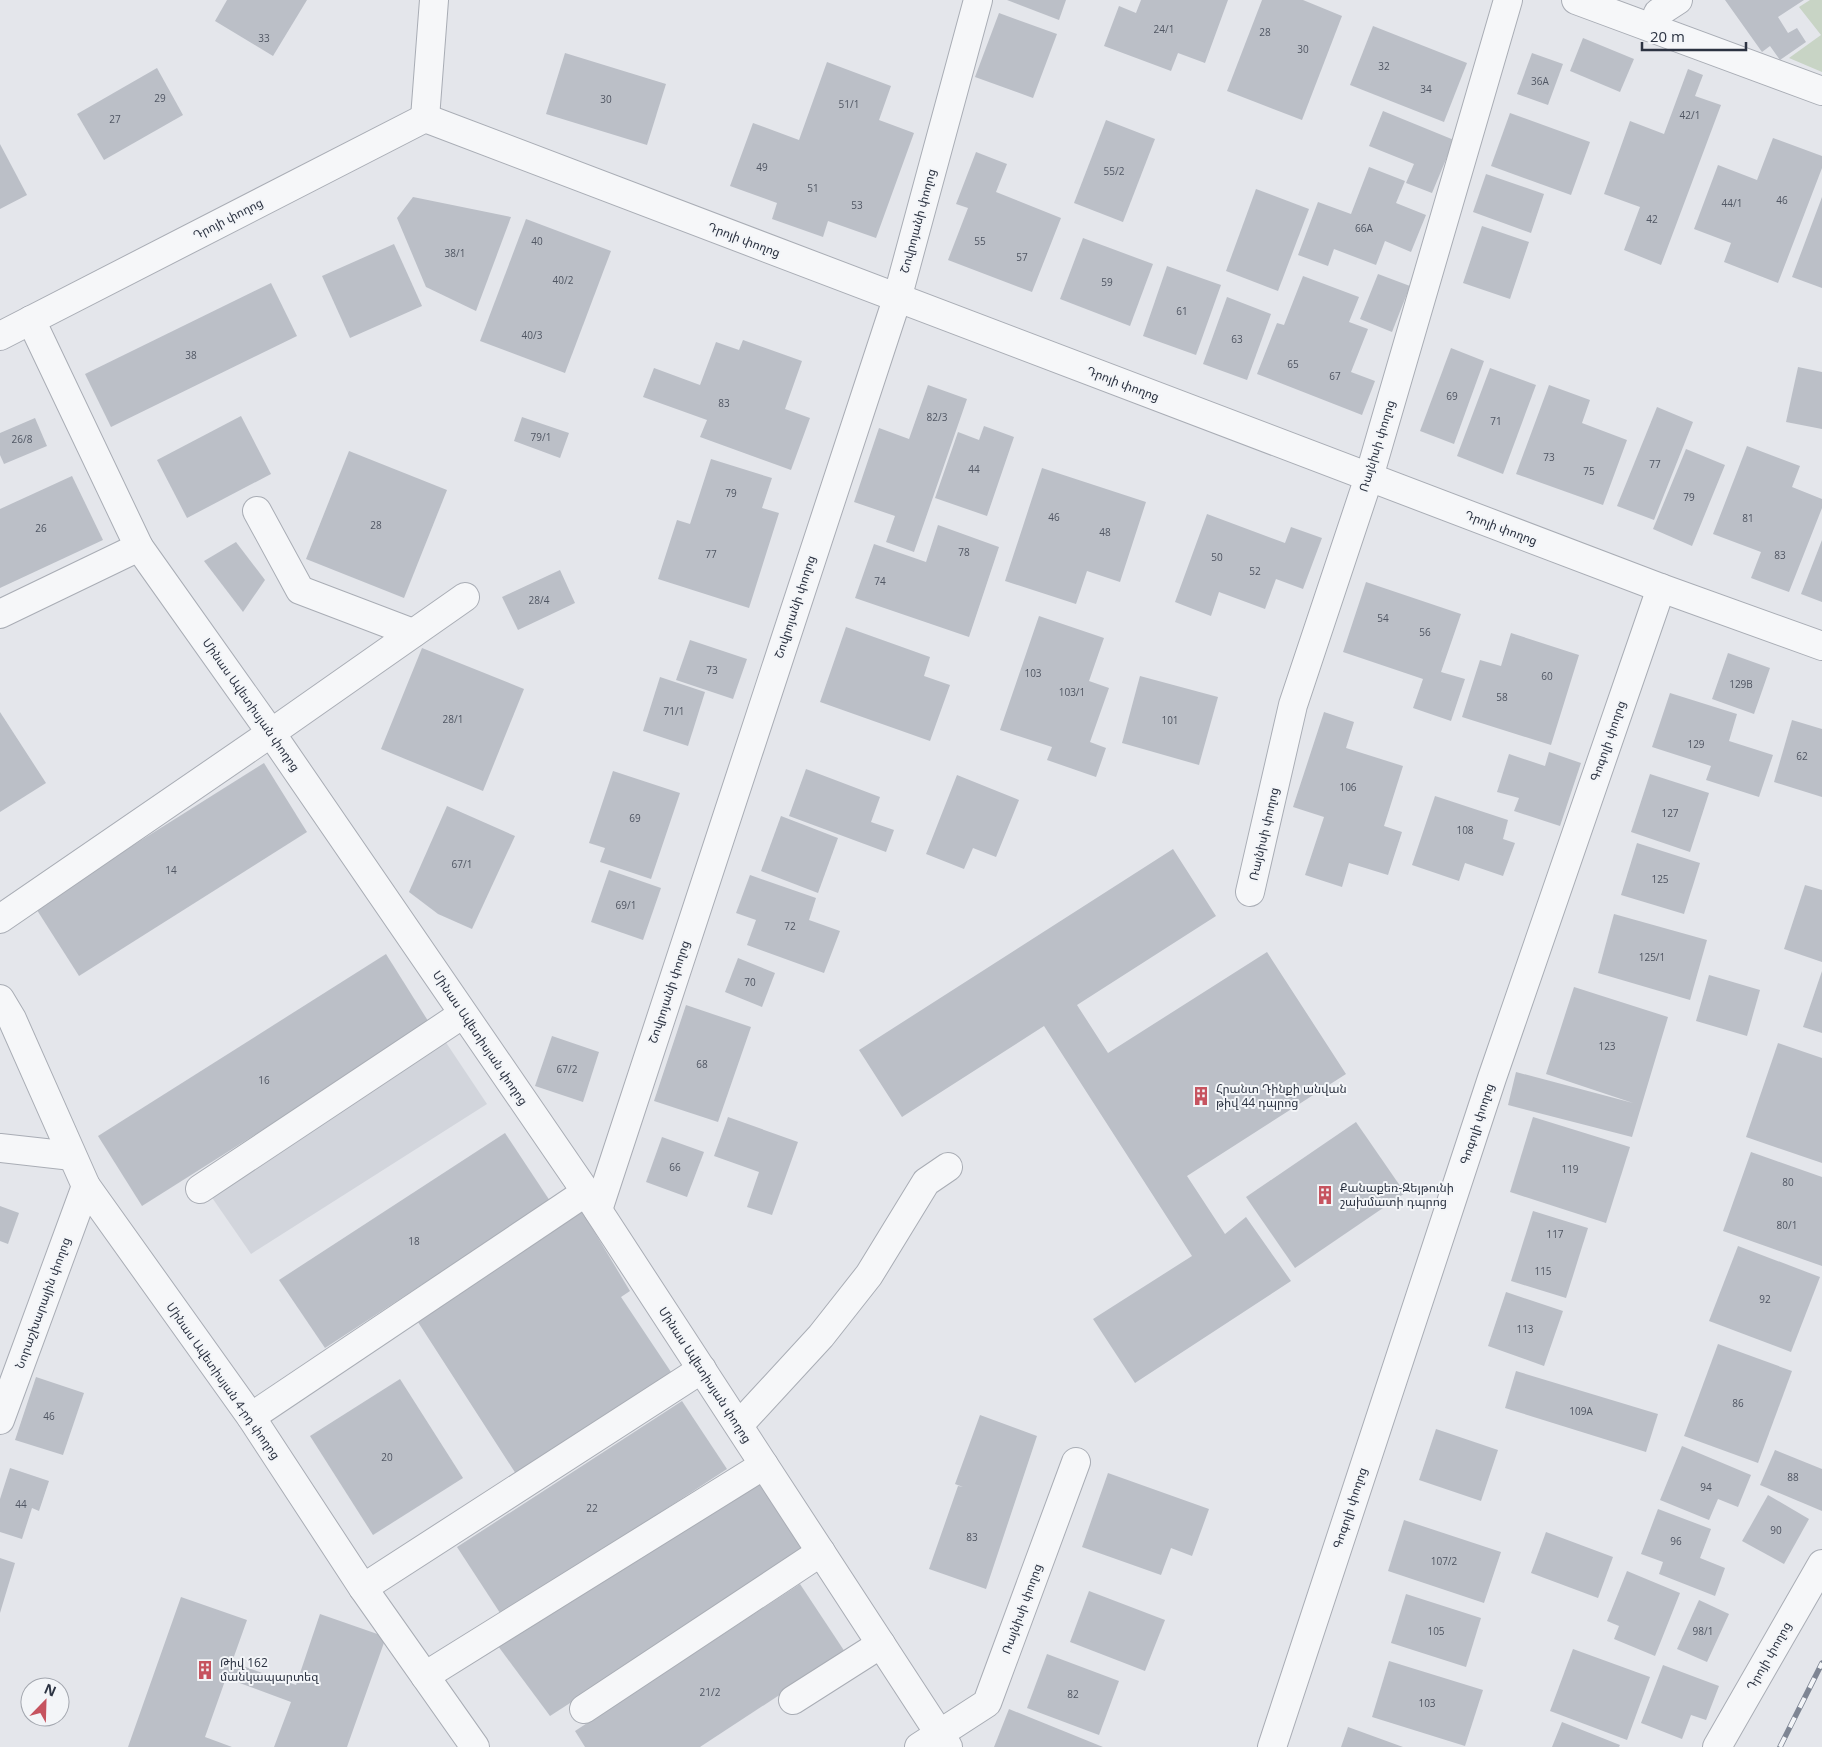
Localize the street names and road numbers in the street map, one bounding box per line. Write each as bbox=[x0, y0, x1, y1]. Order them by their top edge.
street label: Շովրոյանի փողոց bbox=[895, 167, 940, 275]
street label: Դրոյի փողոց bbox=[190, 194, 266, 244]
street label: Դրոյի փողոց bbox=[705, 218, 783, 261]
street label: Դրոյի փողոց bbox=[1084, 362, 1162, 405]
street label: Ռայնիսի փողոց bbox=[1354, 398, 1399, 494]
street label: Դրոյի փողոց bbox=[1462, 506, 1540, 549]
street label: Շովրոյանի փողոց bbox=[770, 553, 819, 661]
street label: Մինաս Ավետիսյան փողոց bbox=[199, 635, 304, 775]
street label: Գոգոլի փողոց bbox=[1586, 698, 1629, 784]
street label: Ռայնիսի փողոց bbox=[1245, 786, 1283, 882]
street label: Շովրոյանի փողոց bbox=[644, 938, 693, 1046]
street label: Մինաս Ավետիսյան փողոց bbox=[429, 967, 532, 1108]
street label: Գոգոլի փողոց bbox=[1455, 1081, 1498, 1167]
street label: Նորաշխարային փողոց bbox=[11, 1235, 74, 1371]
street label: Մինաս Ավետիսյան 4-րդ փողոց bbox=[163, 1299, 284, 1463]
street label: Մինաս Ավետիսյան փողոց bbox=[655, 1303, 756, 1446]
street label: Գոգոլի փողոց bbox=[1328, 1465, 1371, 1551]
street label: Ռայնիսի փողոց bbox=[997, 1561, 1046, 1656]
street label: Դրոյի փողոց bbox=[1742, 1618, 1795, 1693]

